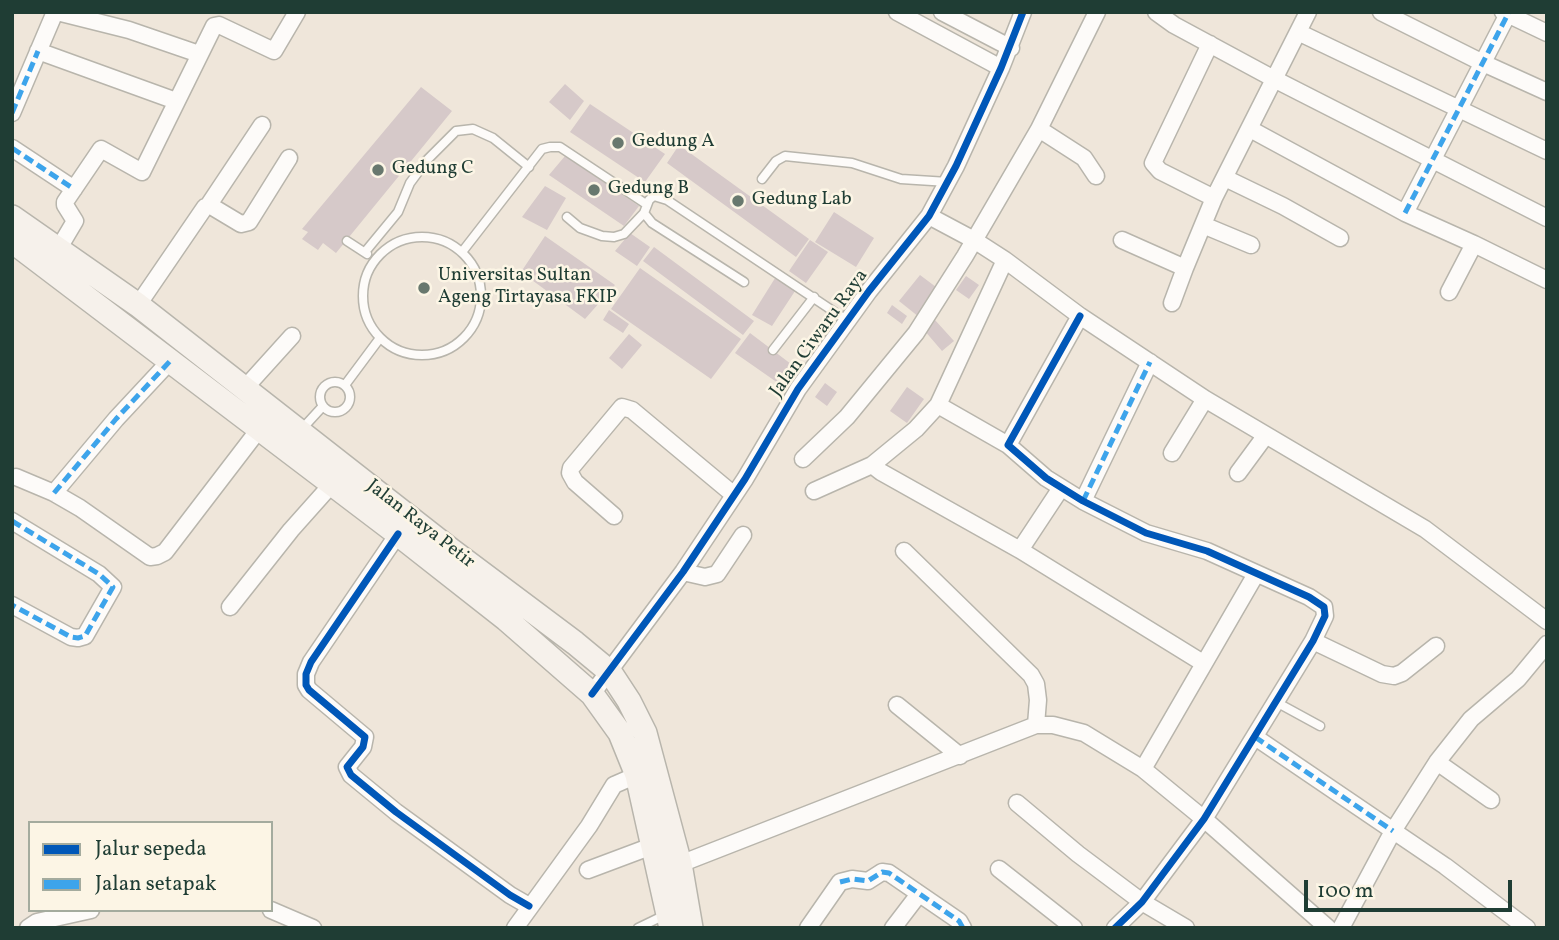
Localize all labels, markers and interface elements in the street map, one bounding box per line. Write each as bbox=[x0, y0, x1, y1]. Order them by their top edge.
place label: Gedung A bbox=[632, 132, 715, 154]
marker: Gedung A bbox=[610, 135, 626, 151]
place label: Gedung C bbox=[392, 159, 474, 181]
marker: Gedung C bbox=[370, 162, 386, 178]
place label: Gedung B bbox=[608, 179, 689, 201]
marker: Gedung B bbox=[586, 182, 602, 198]
place label: Gedung Lab bbox=[752, 190, 852, 212]
marker: Gedung Lab bbox=[730, 193, 746, 209]
place label: Universitas Sultan Ageng Tirtayasa FKIP bbox=[438, 266, 617, 310]
street label: Jalan Ciwaru Raya bbox=[766, 266, 874, 402]
marker: Universitas Sultan Ageng Tirtayasa FKIP bbox=[416, 280, 432, 296]
street label: Jalan Raya Petir bbox=[361, 476, 479, 574]
legend bbox=[28, 821, 273, 912]
text: Jalur sepeda bbox=[95, 835, 207, 864]
scale bar bbox=[1307, 866, 1515, 910]
text: Jalan setapak bbox=[95, 870, 217, 899]
text: 100 m bbox=[1317, 877, 1374, 906]

